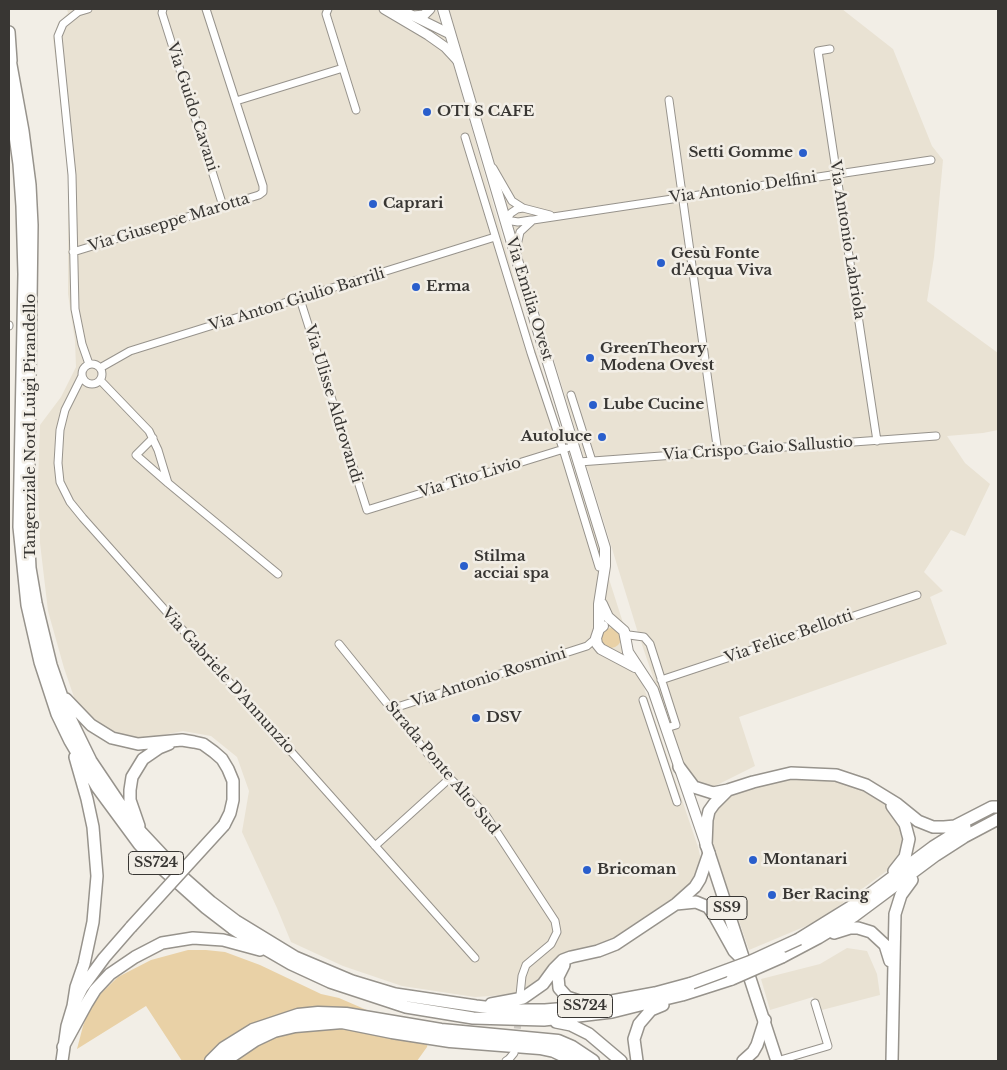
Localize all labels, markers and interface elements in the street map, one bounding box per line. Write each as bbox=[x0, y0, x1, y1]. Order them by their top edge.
street label: Via Guido Cavani bbox=[163, 40, 221, 174]
place label: OTI S CAFE bbox=[437, 103, 534, 121]
marker: OTI S CAFE bbox=[421, 106, 433, 118]
place label: Setti Gomme bbox=[688, 144, 793, 162]
marker: Setti Gomme bbox=[797, 147, 809, 159]
street label: Via Antonio Labriola bbox=[826, 159, 868, 321]
street label: Via Antonio Delfini bbox=[668, 169, 818, 207]
street label: Via Giuseppe Marotta bbox=[86, 190, 252, 256]
place label: Caprari bbox=[383, 195, 443, 213]
marker: Caprari bbox=[367, 198, 379, 210]
street label: Via Emilia Ovest bbox=[502, 235, 556, 363]
place label: Gesù Fonte d'Acqua Viva bbox=[671, 245, 772, 280]
marker: Gesù Fonte d'Acqua Viva bbox=[655, 257, 667, 269]
street label: Via Anton Giulio Barrili bbox=[207, 265, 387, 335]
place label: Erma bbox=[426, 278, 470, 296]
marker: Erma bbox=[410, 281, 422, 293]
street label: Tangenziale Nord Luigi Pirandello bbox=[22, 294, 40, 558]
street label: Via Ulisse Aldrovandi bbox=[300, 323, 366, 485]
place label: GreenTheory Modena Ovest bbox=[600, 340, 714, 375]
marker: GreenTheory Modena Ovest bbox=[584, 352, 596, 364]
place label: Lube Cucine bbox=[603, 396, 704, 414]
marker: Lube Cucine bbox=[587, 399, 599, 411]
place label: Autoluce bbox=[521, 428, 592, 446]
marker: Autoluce bbox=[596, 431, 608, 443]
street label: Via Crispo Gaio Sallustio bbox=[662, 433, 854, 465]
street label: Via Tito Livio bbox=[417, 454, 523, 502]
place label: Stilma acciai spa bbox=[474, 548, 549, 583]
marker: Stilma acciai spa bbox=[458, 560, 470, 572]
street label: Via Gabriele D'Annunzio bbox=[158, 604, 298, 758]
street label: Via Felice Bellotti bbox=[723, 607, 855, 667]
street label: Via Antonio Rosmini bbox=[410, 645, 568, 711]
street label: Strada Ponte Alto Sud bbox=[381, 698, 503, 838]
place label: DSV bbox=[486, 709, 522, 727]
marker: DSV bbox=[470, 712, 482, 724]
road number: SS724 bbox=[128, 851, 184, 874]
place label: Montanari bbox=[763, 851, 847, 869]
marker: Montanari bbox=[747, 854, 759, 866]
place label: Bricoman bbox=[597, 861, 676, 879]
marker: Bricoman bbox=[581, 864, 593, 876]
place label: Ber Racing bbox=[782, 886, 869, 904]
marker: Ber Racing bbox=[766, 889, 778, 901]
road number: SS9 bbox=[707, 896, 747, 920]
road number: SS724 bbox=[558, 994, 612, 1018]

